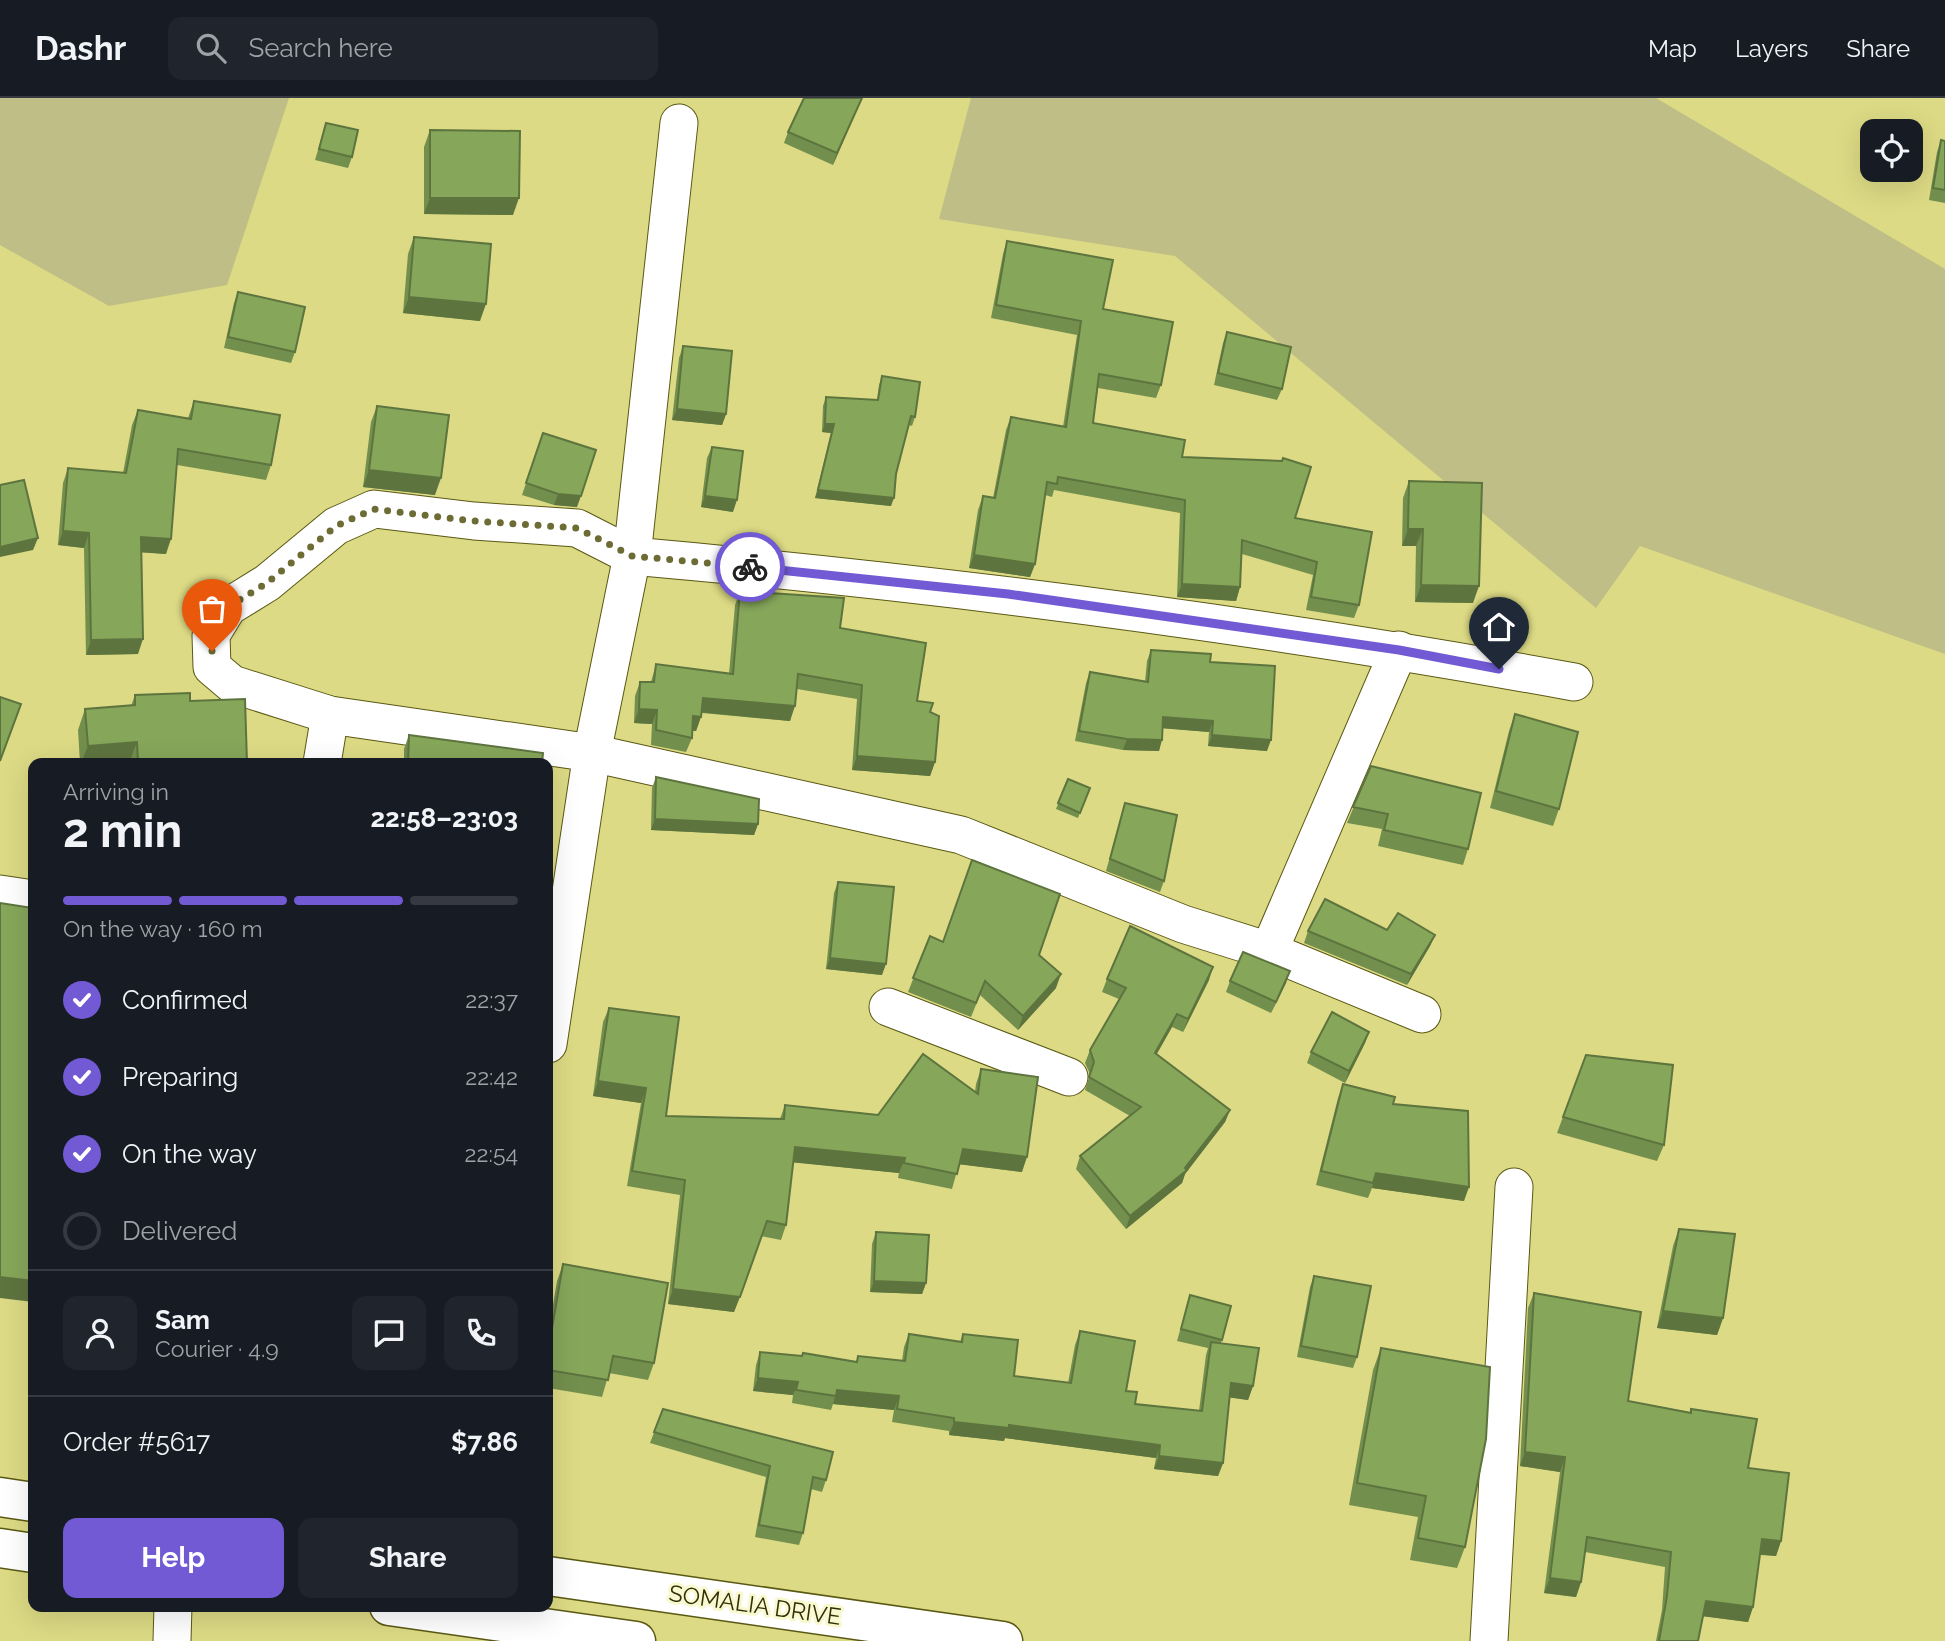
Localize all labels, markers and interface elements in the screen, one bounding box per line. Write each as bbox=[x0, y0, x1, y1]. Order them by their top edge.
search box bbox=[168, 17, 658, 80]
text: Dashr bbox=[35, 29, 126, 68]
icon: search bbox=[192, 29, 230, 67]
text: Search here bbox=[248, 33, 393, 63]
text: Map bbox=[1648, 34, 1697, 63]
text: Layers bbox=[1735, 34, 1808, 63]
text: Share bbox=[1846, 34, 1910, 63]
map controls bbox=[1860, 119, 1923, 182]
button: locate bbox=[1860, 119, 1923, 182]
courier bbox=[715, 532, 785, 602]
icon: bike bbox=[731, 548, 769, 586]
pin bbox=[182, 579, 242, 651]
icon: bag bbox=[193, 590, 231, 628]
pin bbox=[1469, 597, 1529, 669]
icon: home bbox=[1480, 608, 1518, 646]
text: Arriving in bbox=[63, 778, 169, 805]
text: 22:58–23:03 bbox=[370, 803, 518, 833]
text: 2 min bbox=[63, 804, 182, 858]
text: On the way · 160 m bbox=[63, 915, 263, 942]
icon: check bbox=[63, 981, 101, 1019]
text: Confirmed bbox=[122, 985, 248, 1015]
text: 22:37 bbox=[465, 986, 518, 1013]
icon: check bbox=[63, 1058, 101, 1096]
text: Preparing bbox=[122, 1062, 238, 1092]
text: 22:42 bbox=[465, 1063, 518, 1090]
icon: check bbox=[63, 1135, 101, 1173]
text: On the way bbox=[122, 1139, 257, 1169]
text: 22:54 bbox=[465, 1140, 518, 1167]
text: Delivered bbox=[122, 1216, 237, 1246]
button: person bbox=[63, 1296, 137, 1370]
button: chat bbox=[352, 1296, 426, 1370]
button: phone bbox=[444, 1296, 518, 1370]
text: Sam bbox=[155, 1305, 210, 1335]
text: Courier · 4.9 bbox=[155, 1335, 279, 1362]
text: Order #5617 bbox=[63, 1427, 210, 1457]
text: $7.86 bbox=[451, 1427, 518, 1457]
button: Help bbox=[63, 1518, 284, 1598]
button: Share bbox=[298, 1518, 518, 1598]
street label: SOMALIA DRIVE bbox=[667, 1579, 843, 1630]

